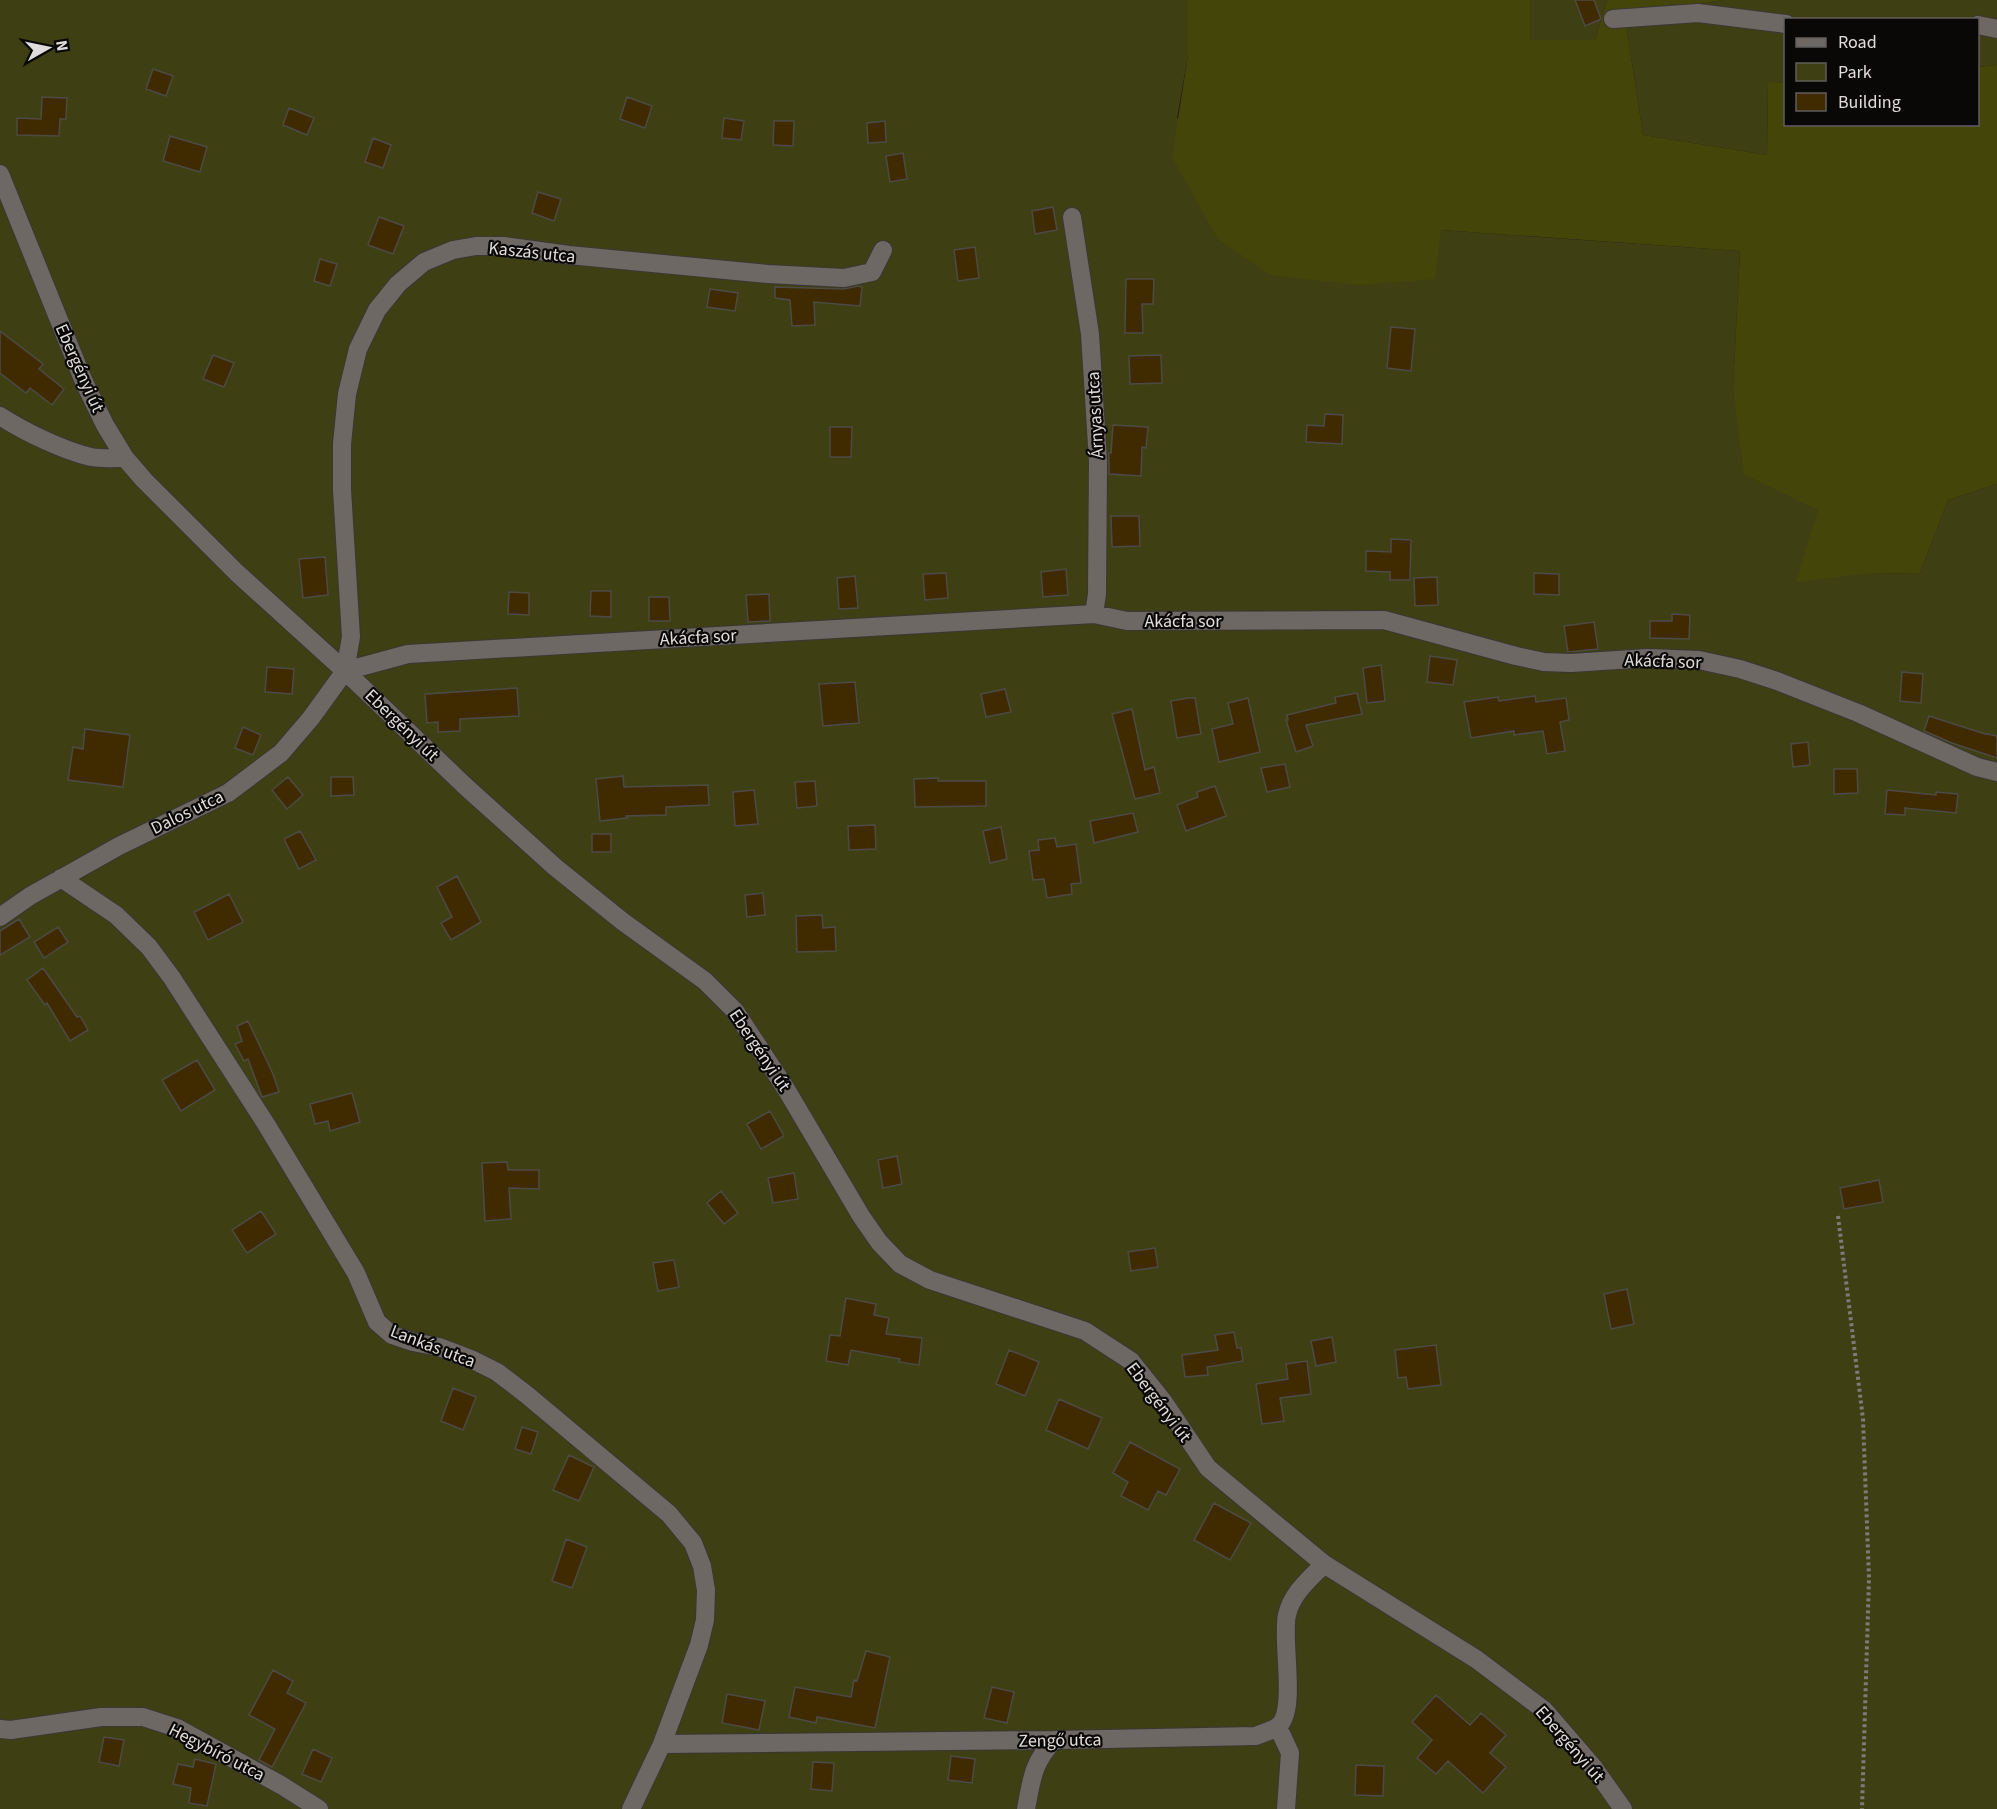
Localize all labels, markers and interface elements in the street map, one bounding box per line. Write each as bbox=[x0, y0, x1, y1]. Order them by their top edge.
north arrow bbox=[18, 18, 78, 78]
legend bbox=[1784, 18, 1979, 126]
text: Road bbox=[1838, 30, 1877, 55]
text: N bbox=[50, 39, 74, 53]
text: Park bbox=[1838, 60, 1872, 85]
text: Building bbox=[1838, 90, 1901, 115]
street label: Kaszás utca bbox=[487, 236, 577, 269]
street label: Ebergényi út bbox=[49, 320, 110, 416]
street label: Árnyas utca bbox=[1081, 371, 1110, 459]
street label: Akácfa sor bbox=[1145, 609, 1222, 634]
street label: Akácfa sor bbox=[659, 623, 738, 652]
street label: Akácfa sor bbox=[1624, 648, 1703, 675]
street label: Ebergényi út bbox=[359, 684, 444, 767]
street label: Dalos utca bbox=[147, 784, 228, 841]
street label: Ebergényi út bbox=[723, 1004, 796, 1096]
street label: Lankás utca bbox=[387, 1319, 479, 1374]
street label: Ebergényi út bbox=[1120, 1357, 1197, 1447]
street label: Ebergényi út bbox=[1529, 1701, 1610, 1788]
street label: Hegybíró utca bbox=[164, 1718, 269, 1787]
street label: Zengő utca bbox=[1018, 1727, 1102, 1754]

